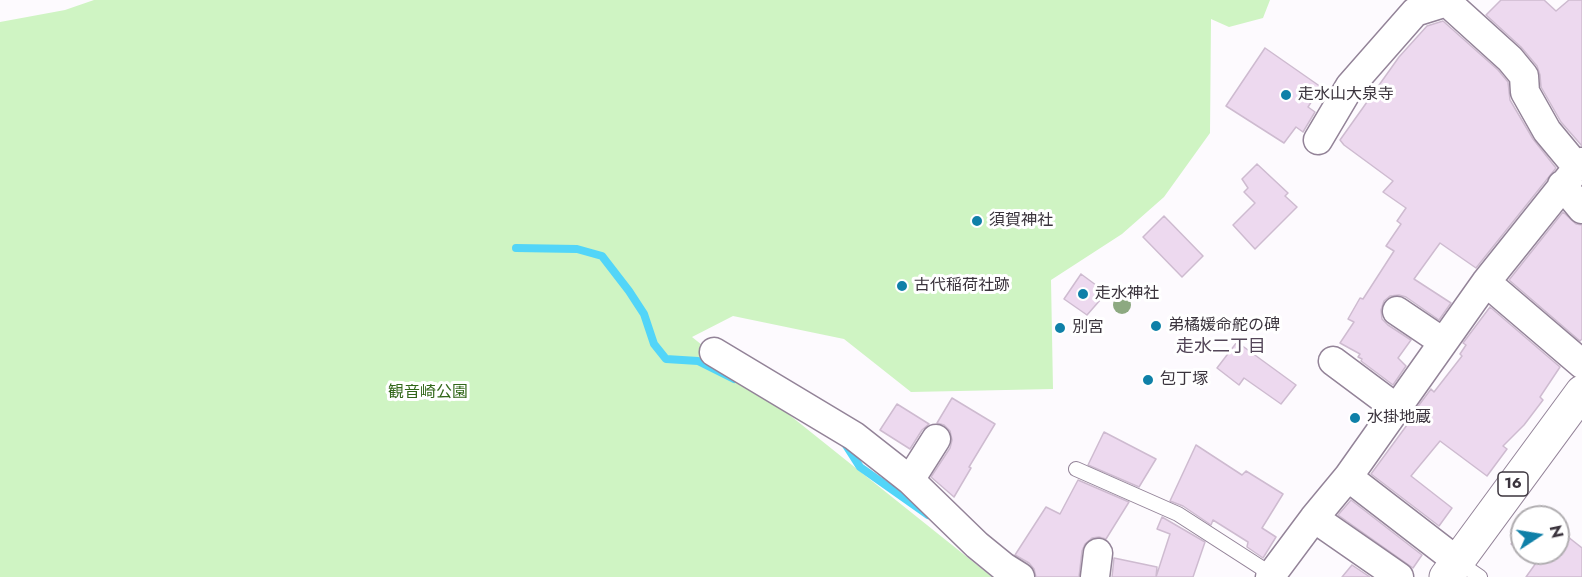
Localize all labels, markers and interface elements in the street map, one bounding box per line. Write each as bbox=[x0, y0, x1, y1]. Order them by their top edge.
place label: 走水山大泉寺 bbox=[1298, 85, 1394, 105]
marker: 走水山大泉寺 bbox=[1279, 88, 1293, 102]
place label: 須賀神社 bbox=[989, 211, 1053, 231]
marker: 須賀神社 bbox=[970, 214, 984, 228]
place label: 古代稲荷社跡 bbox=[914, 276, 1010, 296]
marker: 古代稲荷社跡 bbox=[895, 279, 909, 293]
place label: 走水神社 bbox=[1095, 284, 1159, 304]
marker: 走水神社 bbox=[1076, 287, 1090, 301]
place label: 弟橘媛命舵の碑 bbox=[1168, 316, 1280, 336]
place label: 別宮 bbox=[1072, 318, 1104, 338]
marker: 弟橘媛命舵の碑 bbox=[1149, 319, 1163, 333]
marker: 別宮 bbox=[1053, 321, 1067, 335]
district label: 走水二丁目 bbox=[1176, 337, 1266, 359]
place label: 包丁塚 bbox=[1160, 370, 1208, 390]
marker: 包丁塚 bbox=[1141, 373, 1155, 387]
park label: 観音崎公園 bbox=[388, 383, 468, 403]
place label: 水掛地蔵 bbox=[1367, 408, 1431, 428]
marker: 水掛地蔵 bbox=[1348, 411, 1362, 425]
road number: 16 bbox=[1498, 472, 1528, 496]
north arrow bbox=[1510, 505, 1570, 565]
text: N bbox=[1544, 523, 1569, 540]

